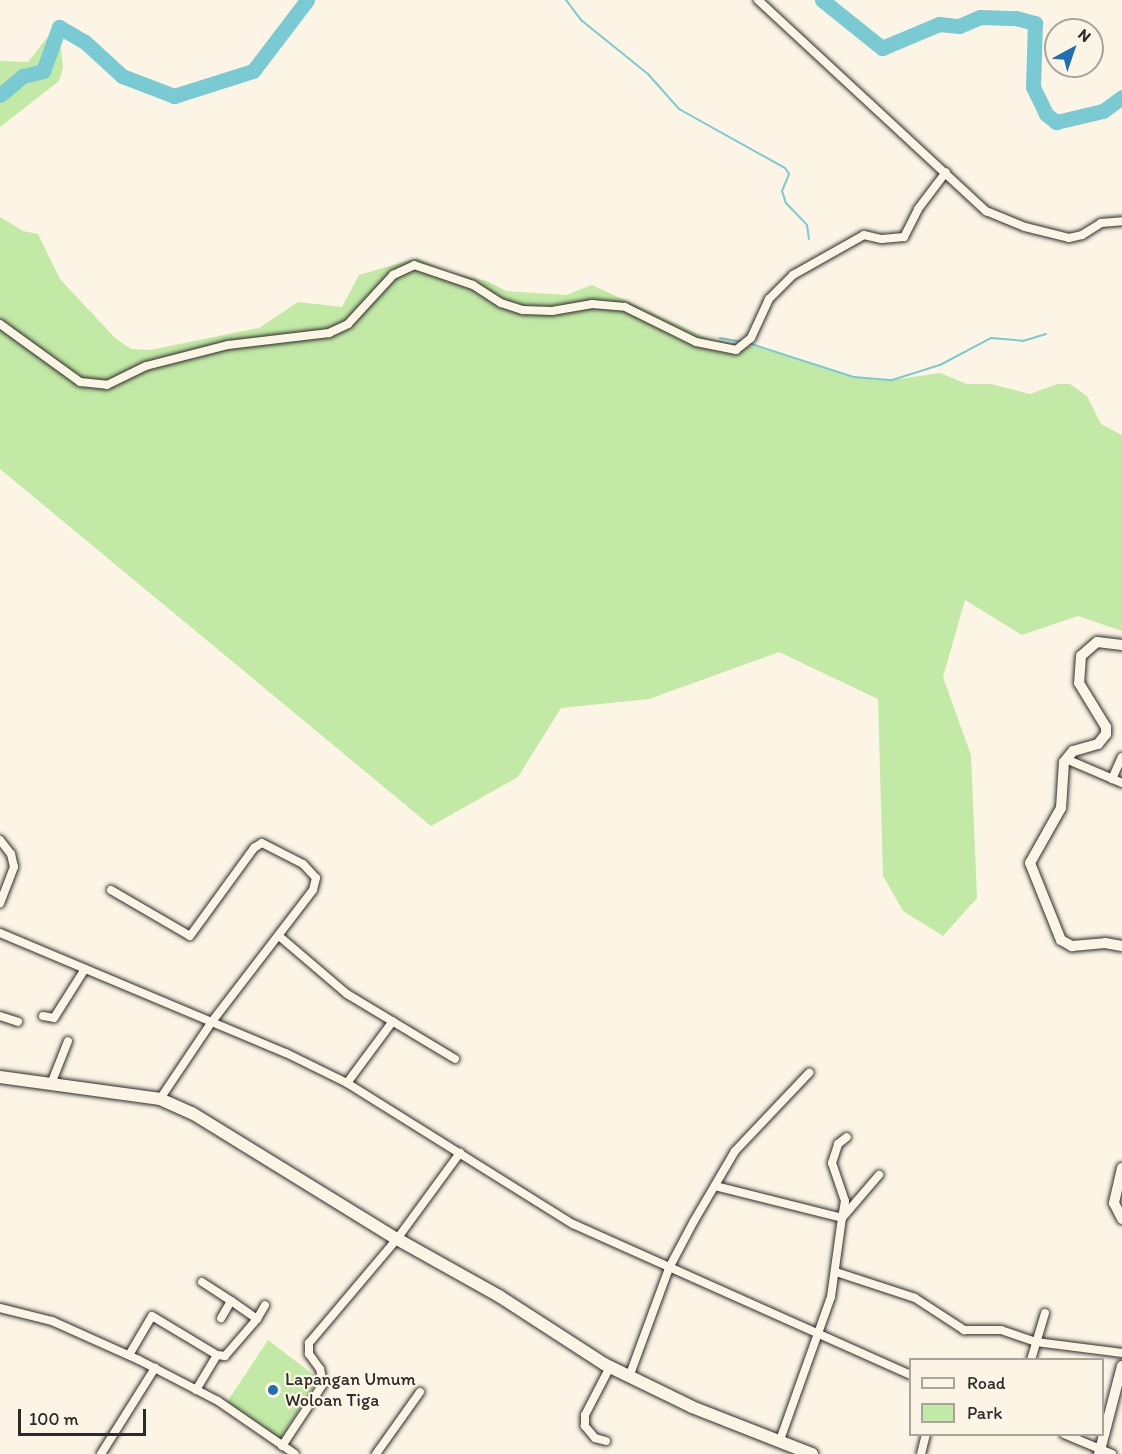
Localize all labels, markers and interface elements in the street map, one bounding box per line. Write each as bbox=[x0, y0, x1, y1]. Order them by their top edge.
north arrow bbox=[1044, 18, 1104, 78]
text: N bbox=[1074, 25, 1095, 46]
legend bbox=[909, 1358, 1104, 1436]
place label: Lapangan Umum Woloan Tiga bbox=[285, 1369, 416, 1412]
text: Road bbox=[967, 1372, 1006, 1394]
marker: Lapangan Umum Woloan Tiga bbox=[266, 1383, 280, 1397]
scale bar bbox=[21, 1397, 148, 1435]
text: Park bbox=[967, 1402, 1002, 1424]
text: 100 m bbox=[29, 1408, 79, 1430]

